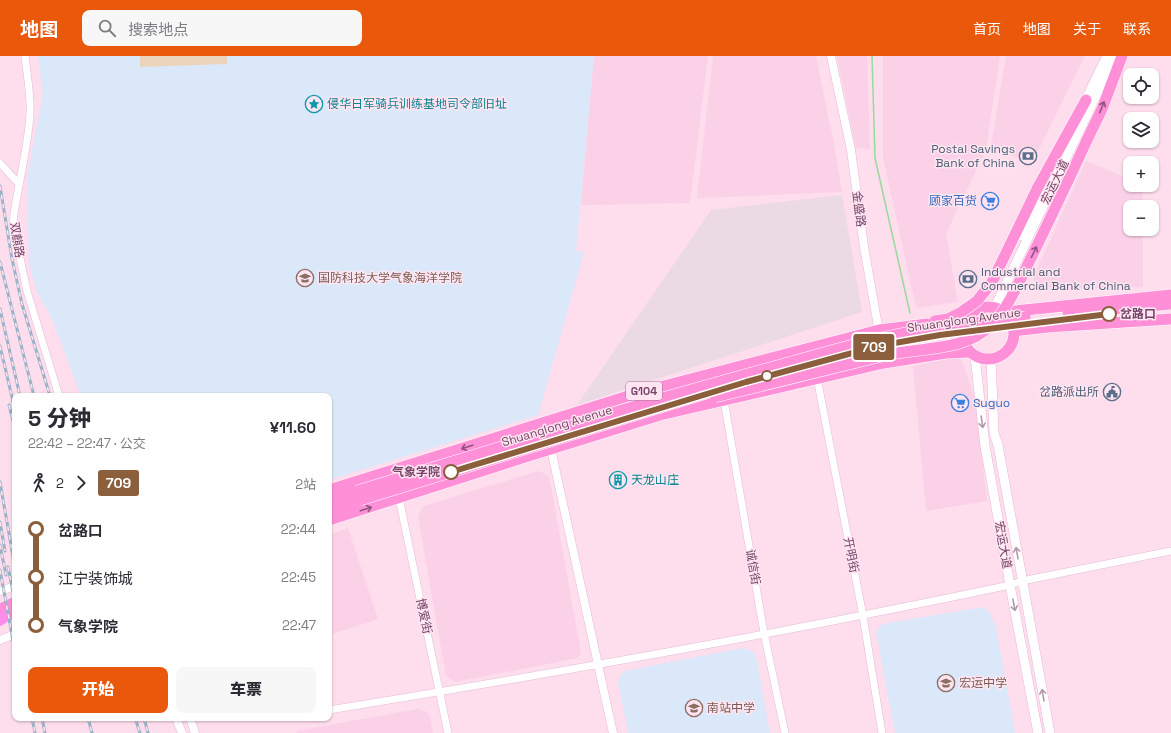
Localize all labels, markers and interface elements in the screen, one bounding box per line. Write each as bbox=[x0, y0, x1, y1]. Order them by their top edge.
search box bbox=[82, 10, 362, 46]
text: 地图 bbox=[20, 17, 58, 42]
icon: search bbox=[96, 17, 118, 39]
text: 搜索地点 bbox=[128, 20, 188, 39]
text: 首页 bbox=[973, 20, 1001, 38]
text: 地图 bbox=[1023, 20, 1051, 38]
text: 关于 bbox=[1073, 20, 1101, 38]
text: 联系 bbox=[1123, 20, 1151, 38]
map controls bbox=[1123, 68, 1159, 236]
button: locate bbox=[1123, 68, 1159, 104]
place icon: 侵华日军骑兵训练基地司令部旧址 bbox=[304, 94, 324, 114]
place label: 侵华日军骑兵训练基地司令部旧址 bbox=[327, 96, 507, 112]
one-way arrow bbox=[1099, 101, 1107, 113]
button: layers bbox=[1123, 112, 1159, 148]
place label: Postal Savings Bank of China bbox=[931, 141, 1015, 171]
bank icon: Postal Savings Bank of China bbox=[1018, 146, 1038, 166]
button: + bbox=[1123, 156, 1159, 192]
street label: 宏运大道 bbox=[1037, 157, 1073, 207]
street label: 金盛路 bbox=[849, 190, 869, 228]
supermarket icon: 顾家百货 bbox=[980, 191, 1000, 211]
place label: 顾家百货 bbox=[929, 193, 977, 209]
button: − bbox=[1123, 200, 1159, 236]
street label: 双麒路 bbox=[6, 221, 28, 259]
one-way arrow bbox=[1030, 246, 1038, 258]
place label: Industrial and Commercial Bank of China bbox=[981, 264, 1131, 294]
school or university icon: 国防科技大学气象海洋学院 bbox=[295, 268, 315, 288]
bank icon: Industrial and Commercial Bank of China bbox=[958, 269, 978, 289]
place label: 国防科技大学气象海洋学院 bbox=[318, 270, 462, 286]
street label: Shuanglong Avenue bbox=[906, 304, 1022, 336]
marker: 岔路口 bbox=[1101, 306, 1117, 322]
place label: 岔路口 bbox=[1120, 306, 1156, 322]
line badge: 709 bbox=[851, 334, 897, 360]
text: 709 bbox=[861, 338, 887, 356]
unlabelled marker bbox=[761, 370, 773, 382]
road number: G104 bbox=[626, 382, 662, 400]
public building icon: 岔路派出所 bbox=[1102, 382, 1122, 402]
place label: 岔路派出所 bbox=[1039, 384, 1099, 400]
supermarket icon: Suguo bbox=[950, 393, 970, 413]
place label: Suguo bbox=[973, 395, 1010, 411]
street label: Shuanglong Avenue bbox=[500, 402, 614, 450]
text: 5 分钟 bbox=[28, 404, 91, 432]
one-way arrow bbox=[978, 415, 986, 428]
text: ¥11.60 bbox=[270, 418, 316, 437]
text: 22:42 – 22:47 · 公交 bbox=[28, 435, 146, 452]
one-way arrow bbox=[461, 444, 474, 451]
place label: 气象学院 bbox=[392, 464, 440, 480]
marker: 气象学院 bbox=[443, 464, 459, 480]
building icon: 天龙山庄 bbox=[608, 470, 628, 490]
icon: walk bbox=[28, 472, 50, 494]
icon: forward bbox=[70, 472, 92, 494]
place label: 天龙山庄 bbox=[631, 472, 679, 488]
text: 709 bbox=[106, 474, 131, 492]
text: 2 bbox=[56, 475, 64, 492]
text: 2站 bbox=[295, 476, 316, 493]
one-way arrow bbox=[360, 504, 372, 512]
street label: 宏运大道 bbox=[991, 520, 1015, 570]
text: 岔路口 bbox=[58, 521, 103, 540]
text: 22:44 bbox=[281, 521, 316, 538]
street label: 开明街 bbox=[840, 536, 862, 574]
one-way arrow bbox=[1013, 547, 1021, 560]
street label: 诚信街 bbox=[742, 548, 764, 586]
text: 江宁装饰城 bbox=[58, 569, 133, 588]
text: 22:45 bbox=[281, 569, 316, 586]
street label: 博爱街 bbox=[412, 597, 436, 635]
one-way arrow bbox=[1010, 599, 1018, 612]
text: 气象学院 bbox=[58, 617, 118, 636]
text: 22:47 bbox=[282, 617, 316, 634]
button: 开始 bbox=[28, 667, 168, 713]
button: 车票 bbox=[176, 667, 316, 713]
school or university icon: 宏运中学 bbox=[936, 673, 956, 693]
place label: 宏运中学 bbox=[959, 675, 1007, 691]
one-way arrow bbox=[1038, 688, 1046, 701]
school or university icon: 南站中学 bbox=[684, 698, 704, 718]
place label: 南站中学 bbox=[707, 700, 755, 716]

